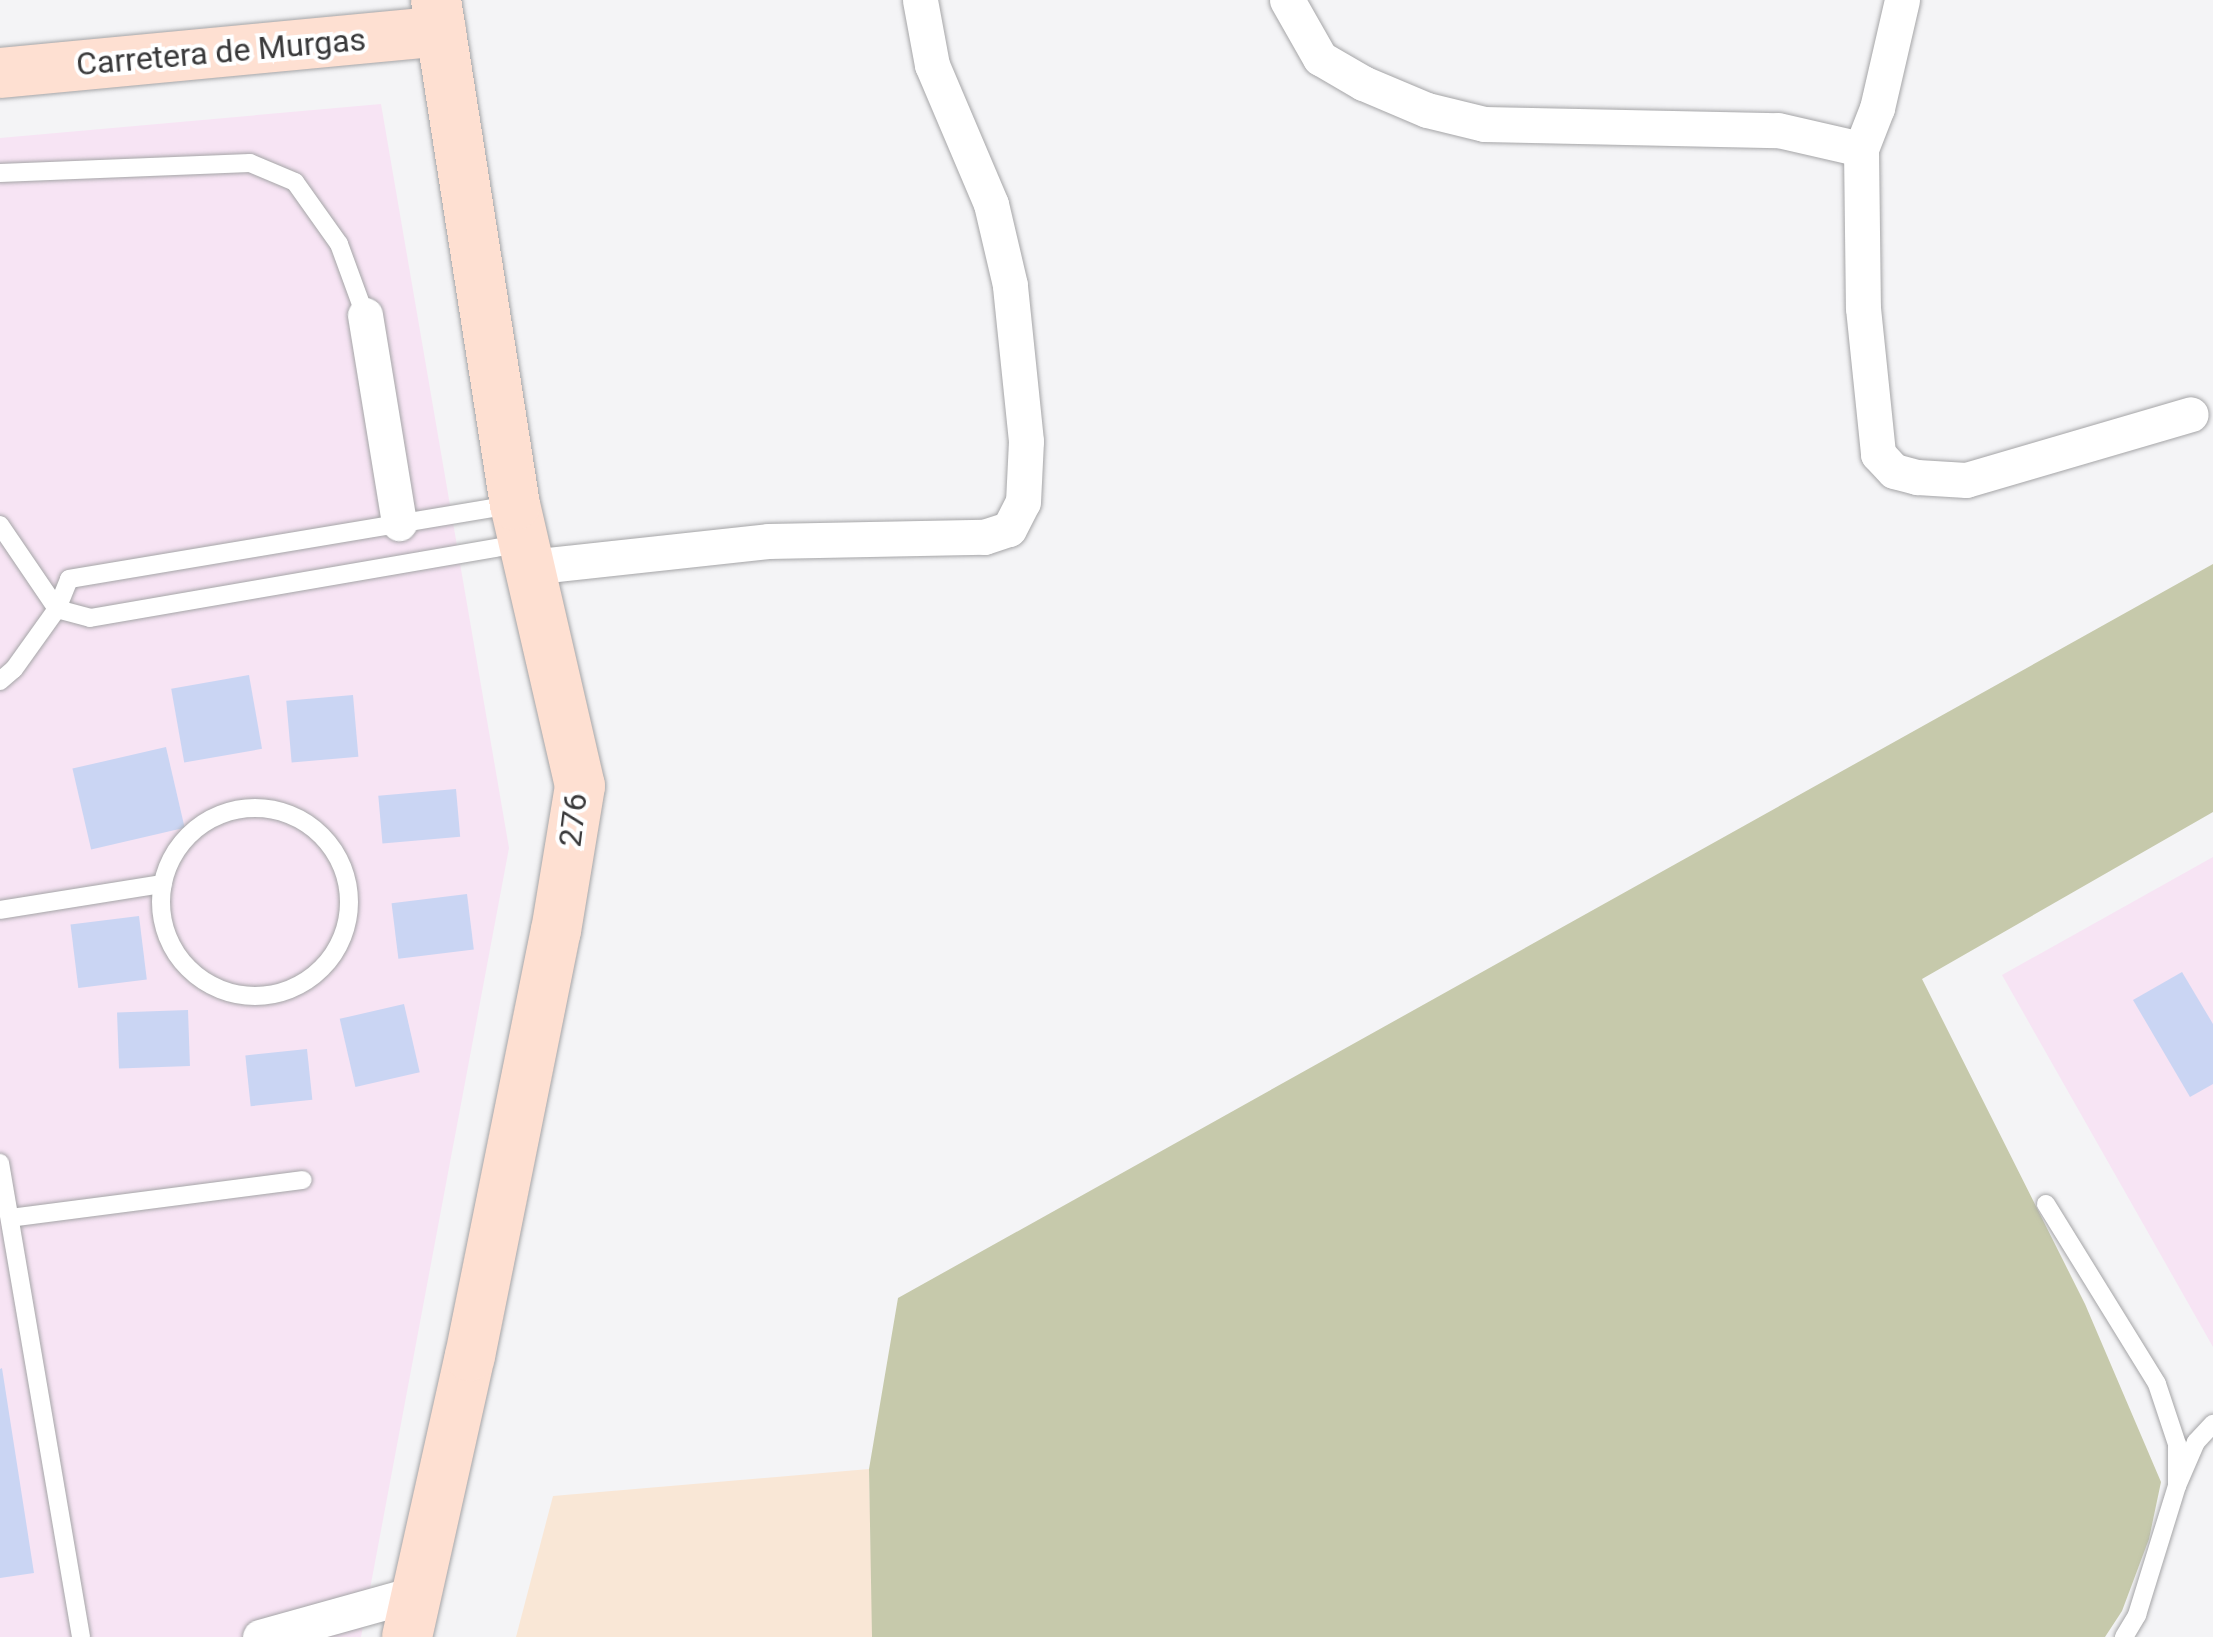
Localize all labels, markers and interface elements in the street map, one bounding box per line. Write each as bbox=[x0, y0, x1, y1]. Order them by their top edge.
street label: Carretera de Murgas bbox=[75, 20, 367, 84]
street label: 276 bbox=[551, 791, 595, 849]

